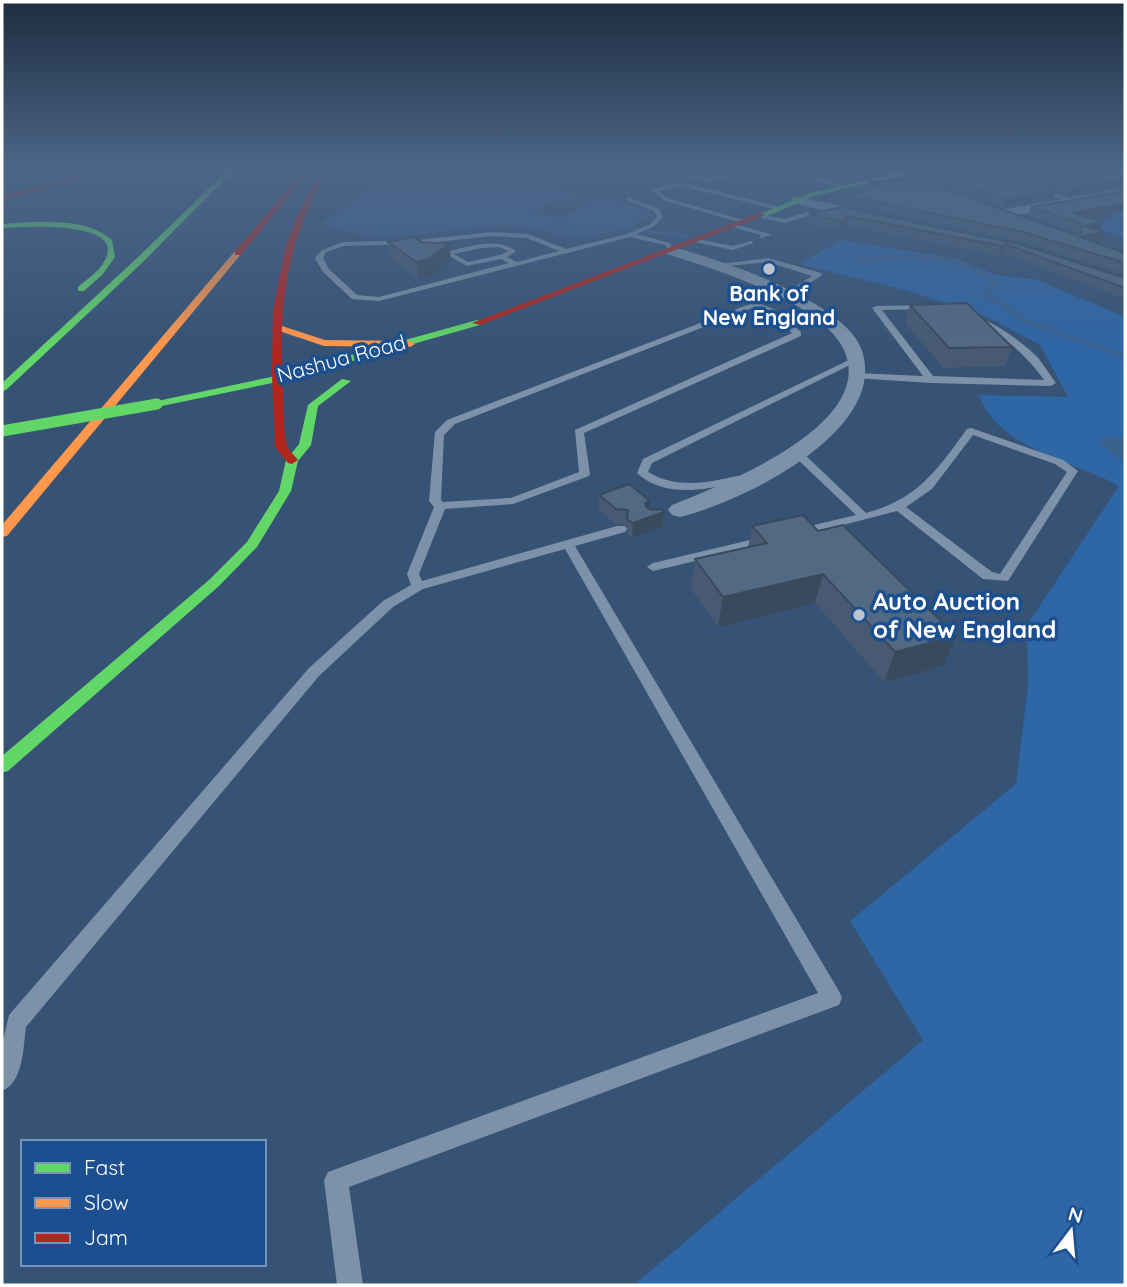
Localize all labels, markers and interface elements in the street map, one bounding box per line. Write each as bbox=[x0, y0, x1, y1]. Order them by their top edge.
marker: Bank of New England bbox=[761, 261, 777, 277]
place label: Bank of New England bbox=[703, 280, 835, 330]
street label: Nashua Road bbox=[274, 328, 408, 388]
place label: Auto Auction of New England bbox=[873, 586, 1056, 644]
marker: Auto Auction of New England bbox=[851, 607, 867, 623]
legend bbox=[21, 1140, 266, 1266]
text: Fast bbox=[84, 1154, 125, 1180]
text: Slow bbox=[84, 1189, 129, 1215]
north arrow bbox=[1036, 1196, 1106, 1266]
text: N bbox=[1066, 1201, 1086, 1228]
text: Jam bbox=[84, 1224, 128, 1250]

